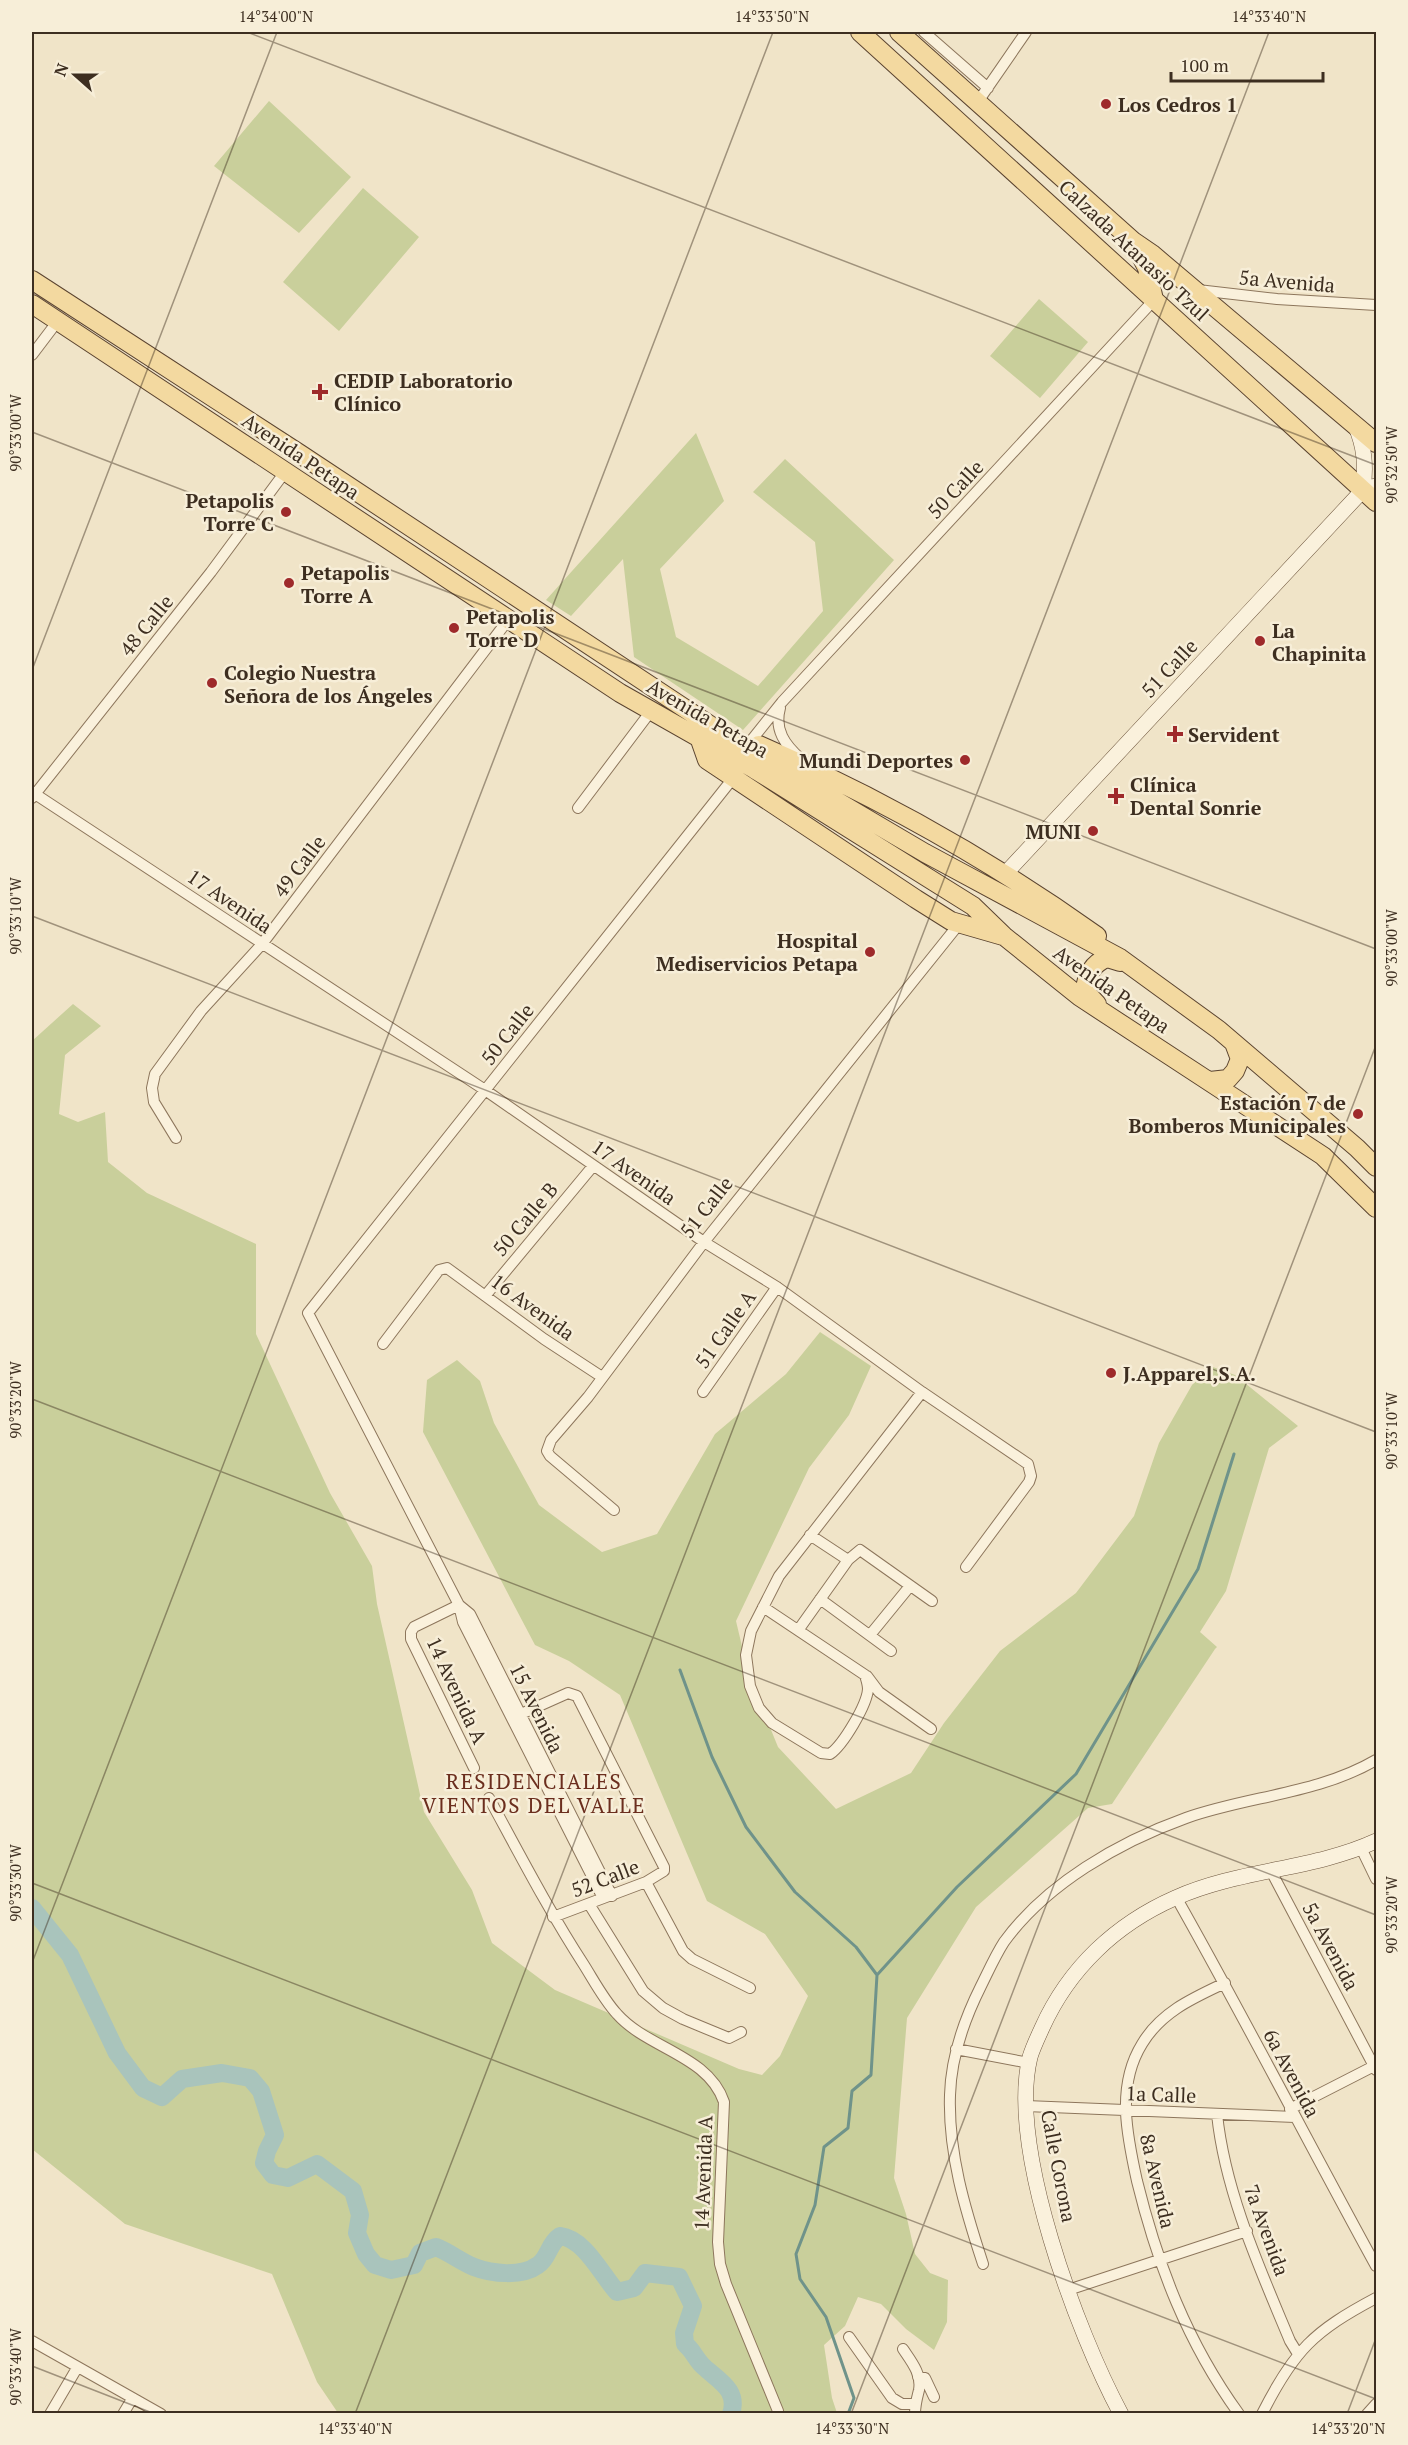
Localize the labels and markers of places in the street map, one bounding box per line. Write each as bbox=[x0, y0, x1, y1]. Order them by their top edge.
place label: Los Cedros 1 bbox=[1118, 91, 1238, 118]
marker: Los Cedros 1 bbox=[1099, 97, 1113, 111]
place label: CEDIP Laboratorio Clínico bbox=[334, 367, 513, 417]
marker: CEDIP Laboratorio Clínico bbox=[311, 383, 329, 401]
place label: Petapolis Torre C bbox=[186, 487, 274, 537]
marker: Petapolis Torre C bbox=[279, 505, 293, 519]
place label: Petapolis Torre A bbox=[301, 559, 389, 609]
marker: Petapolis Torre A bbox=[282, 576, 296, 590]
place label: Petapolis Torre D bbox=[466, 603, 554, 653]
place label: La Chapinita bbox=[1272, 617, 1366, 667]
marker: Petapolis Torre D bbox=[447, 621, 461, 635]
marker: La Chapinita bbox=[1253, 634, 1267, 648]
place label: Colegio Nuestra Señora de los Ángeles bbox=[224, 659, 433, 709]
marker: Colegio Nuestra Señora de los Ángeles bbox=[205, 676, 219, 690]
place label: Servident bbox=[1188, 721, 1280, 748]
marker: Servident bbox=[1166, 725, 1184, 743]
place label: Mundi Deportes bbox=[799, 747, 953, 774]
marker: Mundi Deportes bbox=[958, 753, 972, 767]
place label: Clínica Dental Sonrie bbox=[1130, 771, 1262, 821]
marker: Clínica Dental Sonrie bbox=[1107, 787, 1125, 805]
place label: MUNI bbox=[1026, 818, 1081, 845]
marker: MUNI bbox=[1086, 824, 1100, 838]
place label: Hospital Mediservicios Petapa bbox=[656, 927, 858, 977]
marker: Hospital Mediservicios Petapa bbox=[863, 945, 877, 959]
place label: Estación 7 de Bomberos Municipales bbox=[1129, 1089, 1346, 1139]
marker: Estación 7 de Bomberos Municipales bbox=[1351, 1107, 1365, 1121]
place label: J.Apparel,S.A. bbox=[1123, 1360, 1256, 1387]
marker: J.Apparel,S.A. bbox=[1104, 1366, 1118, 1380]

